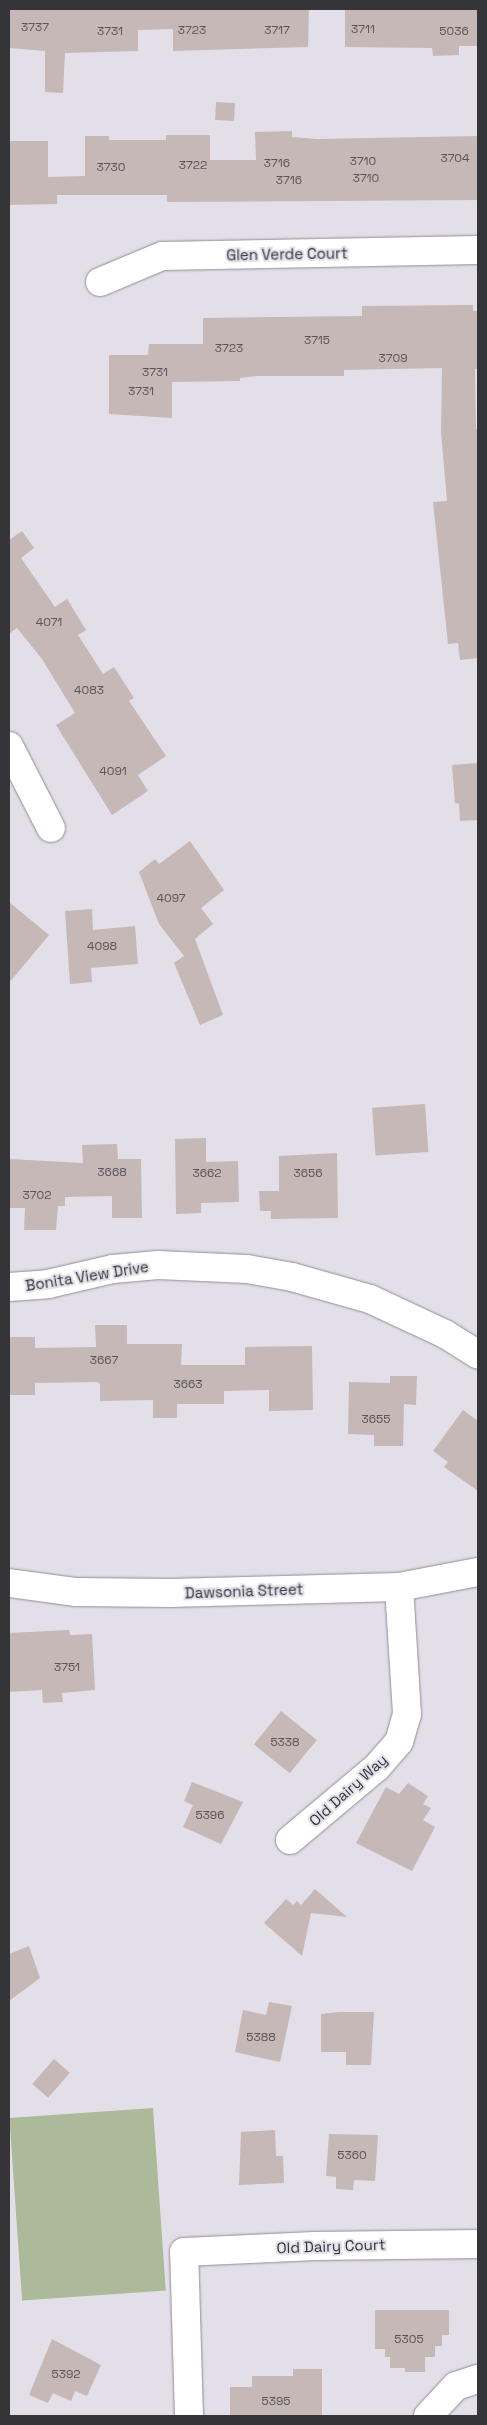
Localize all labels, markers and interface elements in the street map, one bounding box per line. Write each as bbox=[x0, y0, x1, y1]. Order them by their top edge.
house number: 3737 bbox=[21, 21, 49, 35]
house number: 3711 bbox=[351, 23, 375, 37]
house number: 3723 bbox=[178, 24, 206, 38]
house number: 3717 bbox=[264, 24, 290, 38]
house number: 3731 bbox=[97, 25, 123, 39]
house number: 5036 bbox=[439, 25, 469, 39]
house number: 3704 bbox=[440, 152, 470, 166]
house number: 3710 bbox=[350, 155, 376, 169]
house number: 3716 bbox=[264, 157, 290, 171]
house number: 3722 bbox=[179, 159, 207, 173]
house number: 3730 bbox=[97, 161, 125, 175]
house number: 3710 bbox=[353, 172, 379, 186]
house number: 3716 bbox=[276, 174, 302, 188]
street label: Glen Verde Court bbox=[226, 244, 348, 264]
house number: 3715 bbox=[304, 334, 330, 348]
house number: 3723 bbox=[215, 342, 243, 356]
house number: 3709 bbox=[379, 352, 407, 366]
house number: 3731 bbox=[142, 366, 168, 380]
house number: 3731 bbox=[128, 385, 154, 399]
house number: 4071 bbox=[36, 616, 62, 630]
house number: 4083 bbox=[74, 684, 104, 698]
house number: 4091 bbox=[99, 765, 127, 779]
house number: 4097 bbox=[156, 892, 186, 906]
house number: 4098 bbox=[87, 940, 117, 954]
house number: 3668 bbox=[97, 1166, 127, 1180]
house number: 3662 bbox=[192, 1167, 222, 1181]
house number: 3656 bbox=[293, 1167, 323, 1181]
house number: 3702 bbox=[23, 1189, 51, 1203]
street label: Bonita View Drive bbox=[24, 1257, 150, 1295]
house number: 3667 bbox=[90, 1354, 118, 1368]
house number: 3663 bbox=[173, 1378, 203, 1392]
house number: 3655 bbox=[362, 1413, 390, 1427]
street label: Dawsonia Street bbox=[184, 1580, 304, 1602]
house number: 3751 bbox=[54, 1661, 80, 1675]
house number: 5338 bbox=[270, 1736, 300, 1750]
street label: Old Dairy Way bbox=[305, 1750, 391, 1830]
house number: 5396 bbox=[195, 1809, 225, 1823]
house number: 5388 bbox=[246, 2031, 276, 2045]
house number: 5360 bbox=[337, 2149, 367, 2163]
street label: Old Dairy Court bbox=[276, 2235, 386, 2257]
house number: 5305 bbox=[394, 2333, 424, 2347]
house number: 5392 bbox=[51, 2368, 81, 2382]
house number: 5395 bbox=[262, 2395, 290, 2409]

